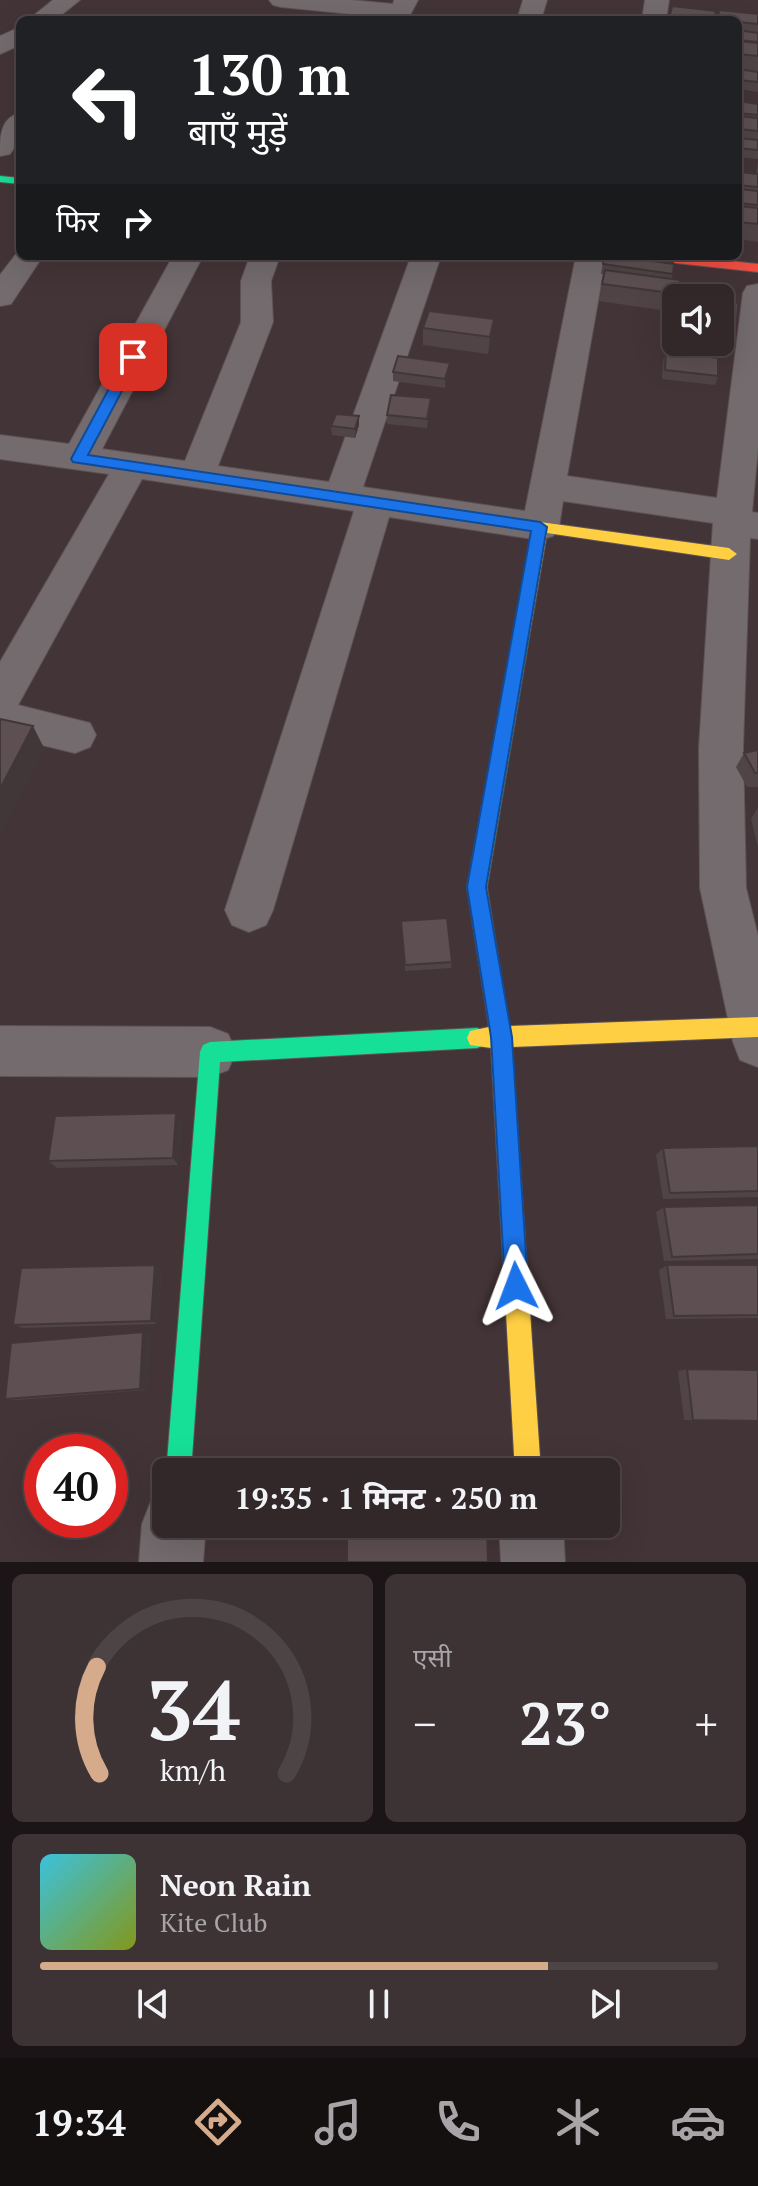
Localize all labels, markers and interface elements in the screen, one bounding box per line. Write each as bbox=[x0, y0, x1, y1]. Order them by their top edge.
text: 130 m bbox=[188, 37, 350, 111]
icon: left bbox=[56, 48, 160, 152]
text: बाएँ मुड़ें bbox=[188, 108, 287, 155]
icon: right bbox=[115, 200, 159, 244]
text: फिर bbox=[56, 201, 99, 241]
map controls bbox=[662, 284, 734, 356]
button: sound bbox=[662, 284, 734, 356]
pin bbox=[99, 323, 167, 391]
icon: arrive bbox=[111, 335, 155, 379]
position arrow bbox=[474, 1244, 558, 1328]
speed limit sign: 40 bbox=[24, 1434, 128, 1538]
text: 19:35 · 1 मिनट · 250 m bbox=[235, 1478, 537, 1518]
text: एसी bbox=[413, 1640, 452, 1674]
text: 34 bbox=[145, 1654, 240, 1764]
text: 23° bbox=[519, 1683, 612, 1762]
text: − bbox=[413, 1694, 436, 1753]
text: + bbox=[695, 1694, 718, 1753]
text: km/h bbox=[159, 1751, 226, 1789]
text: Neon Rain bbox=[160, 1865, 311, 1905]
text: Kite Club bbox=[160, 1905, 267, 1939]
icon: previous bbox=[131, 1982, 175, 2026]
icon: pause bbox=[357, 1982, 401, 2026]
icon: next bbox=[583, 1982, 627, 2026]
icon: directions bbox=[190, 2094, 246, 2150]
icon: music bbox=[310, 2094, 366, 2150]
icon: phone bbox=[430, 2094, 486, 2150]
icon: climate bbox=[550, 2094, 606, 2150]
icon: car bbox=[670, 2094, 726, 2150]
text: 19:34 bbox=[32, 2099, 126, 2146]

